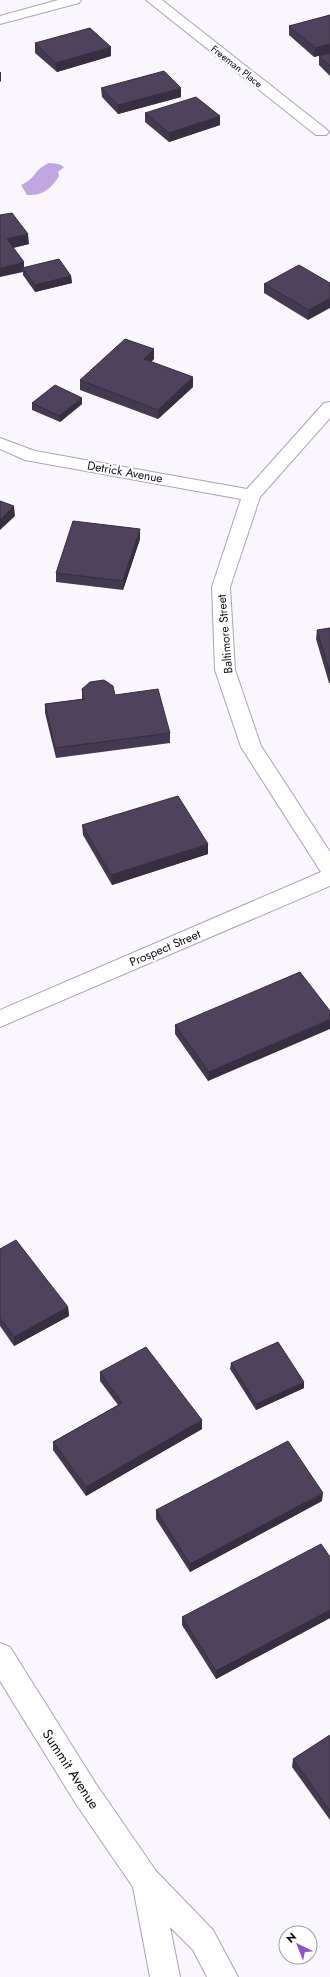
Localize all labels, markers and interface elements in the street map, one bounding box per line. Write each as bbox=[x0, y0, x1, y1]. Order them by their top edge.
street label: Freeman Place bbox=[208, 41, 266, 91]
street label: Detrick Avenue bbox=[86, 456, 164, 488]
street label: Baltimore Street bbox=[213, 594, 237, 674]
street label: Prospect Street bbox=[127, 925, 203, 971]
street label: Summit Avenue bbox=[38, 1725, 104, 1813]
north arrow bbox=[278, 1925, 318, 1965]
text: N bbox=[283, 1929, 300, 1947]

